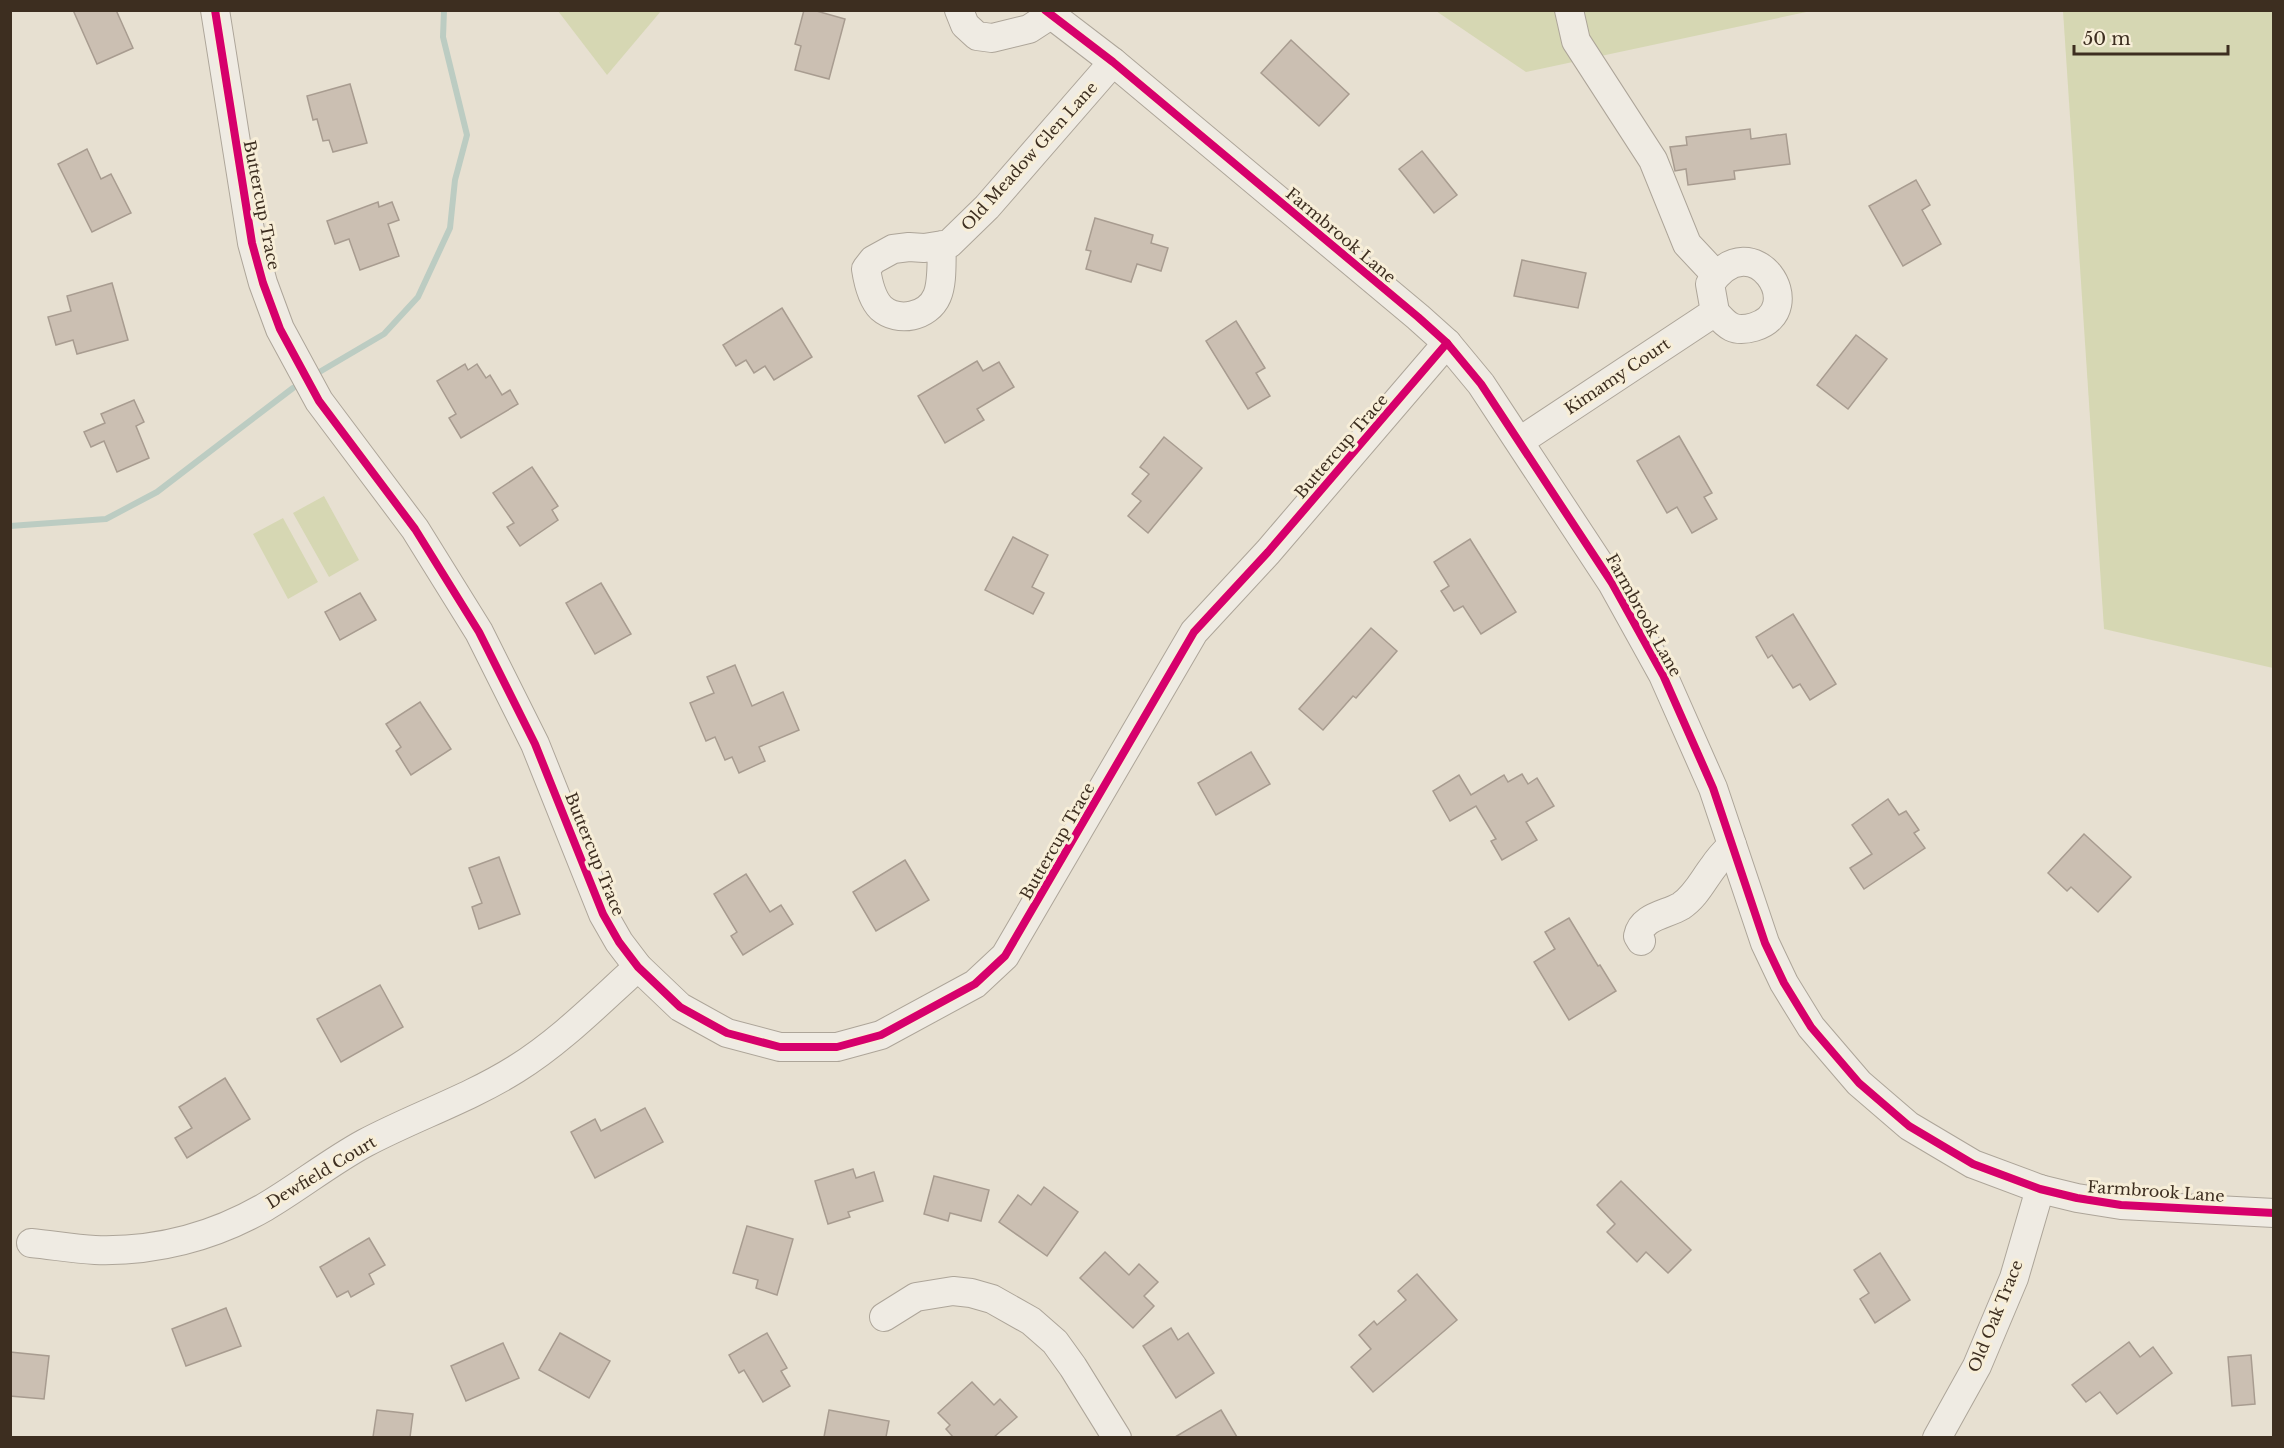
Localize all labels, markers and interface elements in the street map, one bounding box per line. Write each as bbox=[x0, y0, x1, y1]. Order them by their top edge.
scale bar bbox=[2074, 18, 2228, 56]
text: 50 m bbox=[2083, 28, 2131, 50]
street label: Old Meadow Glen Lane bbox=[957, 77, 1101, 235]
street label: Buttercup Trace bbox=[240, 138, 284, 272]
street label: Farmbrook Lane bbox=[1282, 183, 1400, 287]
street label: Kimamy Court bbox=[1560, 333, 1674, 419]
street label: Buttercup Trace bbox=[1290, 390, 1392, 502]
street label: Farmbrook Lane bbox=[1602, 550, 1686, 680]
street label: Buttercup Trace bbox=[1015, 779, 1099, 903]
street label: Buttercup Trace bbox=[561, 789, 629, 919]
street label: Dewfield Court bbox=[262, 1131, 380, 1213]
street label: Farmbrook Lane bbox=[2087, 1176, 2225, 1206]
street label: Old Oak Trace bbox=[1963, 1257, 2027, 1375]

